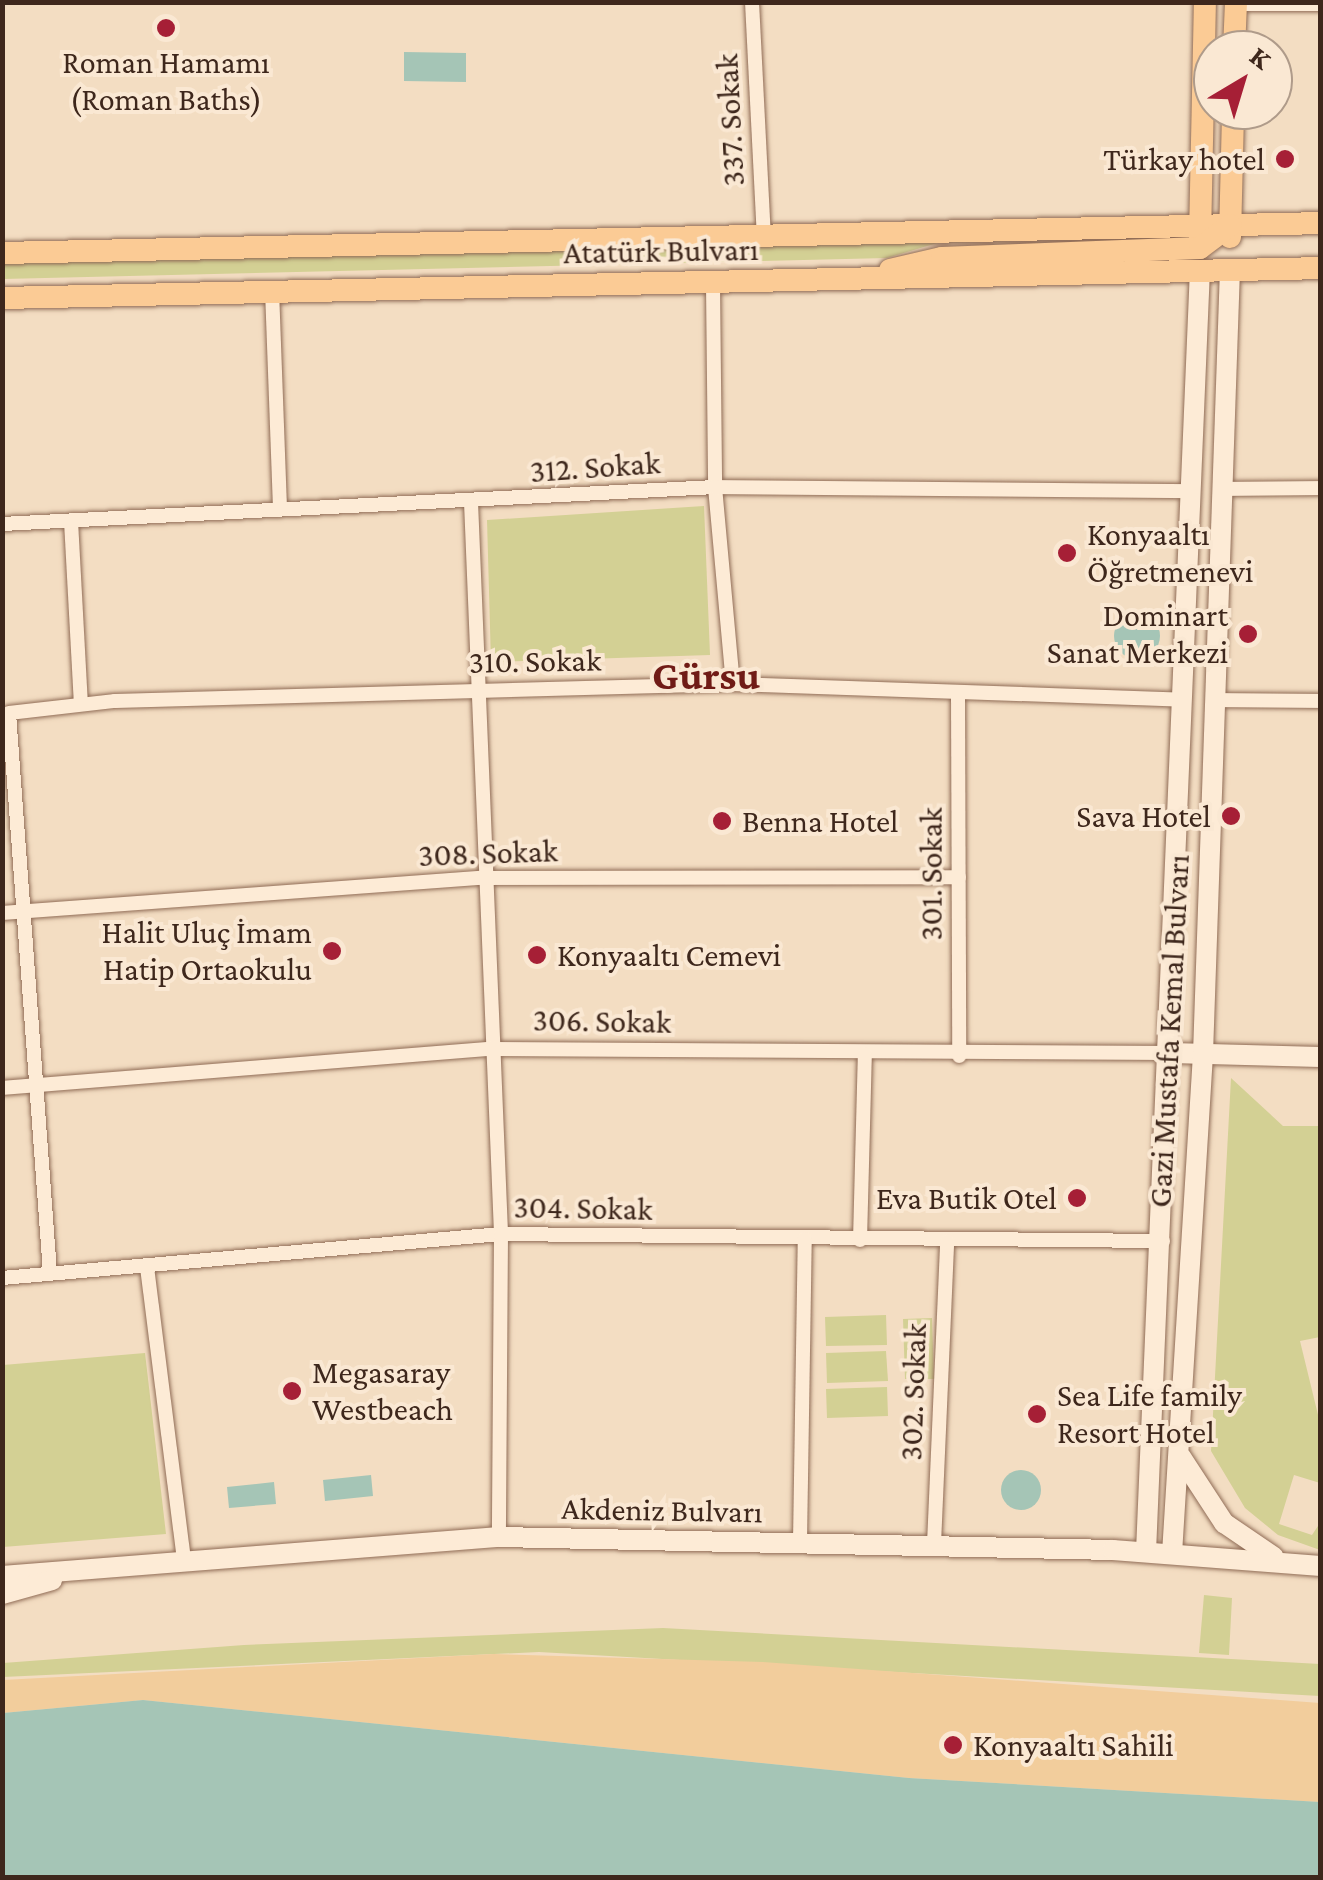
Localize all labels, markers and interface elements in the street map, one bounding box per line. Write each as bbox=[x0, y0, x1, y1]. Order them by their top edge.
marker: Roman Hamamı (Roman Baths) bbox=[155, 17, 177, 39]
north arrow bbox=[1193, 30, 1293, 130]
text: K bbox=[1244, 40, 1277, 75]
place label: Roman Hamamı (Roman Baths) bbox=[62, 44, 270, 119]
street label: 337. Sokak bbox=[707, 53, 753, 187]
place label: Türkay hotel bbox=[1103, 140, 1265, 178]
marker: Türkay hotel bbox=[1274, 148, 1296, 170]
street label: Atatürk Bulvarı bbox=[563, 230, 759, 272]
street label: 312. Sokak bbox=[529, 443, 661, 491]
place label: Konyaaltı Öğretmenevi bbox=[1087, 516, 1253, 591]
marker: Konyaaltı Öğretmenevi bbox=[1056, 542, 1078, 564]
place label: Dominart Sanat Merkezi bbox=[1047, 597, 1228, 672]
marker: Dominart Sanat Merkezi bbox=[1237, 623, 1259, 645]
street label: 310. Sokak bbox=[468, 641, 602, 681]
district label: Gürsu bbox=[652, 650, 760, 700]
place label: Sava Hotel bbox=[1076, 797, 1211, 835]
place label: Benna Hotel bbox=[742, 802, 898, 840]
marker: Sava Hotel bbox=[1220, 805, 1242, 827]
street label: 301. Sokak bbox=[912, 807, 950, 941]
marker: Benna Hotel bbox=[711, 810, 733, 832]
street label: 308. Sokak bbox=[418, 831, 558, 875]
street label: Gazi Mustafa Kemal Bulvarı bbox=[1141, 853, 1197, 1209]
place label: Halit Uluç İmam Hatip Ortaokulu bbox=[101, 914, 312, 989]
place label: Konyaaltı Cemevi bbox=[557, 936, 781, 974]
marker: Halit Uluç İmam Hatip Ortaokulu bbox=[321, 940, 343, 962]
marker: Konyaaltı Cemevi bbox=[526, 944, 548, 966]
street label: 306. Sokak bbox=[532, 1001, 672, 1041]
place label: Eva Butik Otel bbox=[876, 1179, 1057, 1217]
marker: Eva Butik Otel bbox=[1066, 1187, 1088, 1209]
street label: 304. Sokak bbox=[513, 1188, 653, 1228]
street label: 302. Sokak bbox=[891, 1323, 935, 1461]
place label: Megasaray Westbeach bbox=[312, 1354, 453, 1429]
place label: Sea Life family Resort Hotel bbox=[1057, 1377, 1242, 1452]
marker: Megasaray Westbeach bbox=[281, 1380, 303, 1402]
marker: Sea Life family Resort Hotel bbox=[1026, 1403, 1048, 1425]
street label: Akdeniz Bulvarı bbox=[561, 1489, 763, 1531]
place label: Konyaaltı Sahili bbox=[973, 1726, 1174, 1764]
marker: Konyaaltı Sahili bbox=[942, 1734, 964, 1756]

